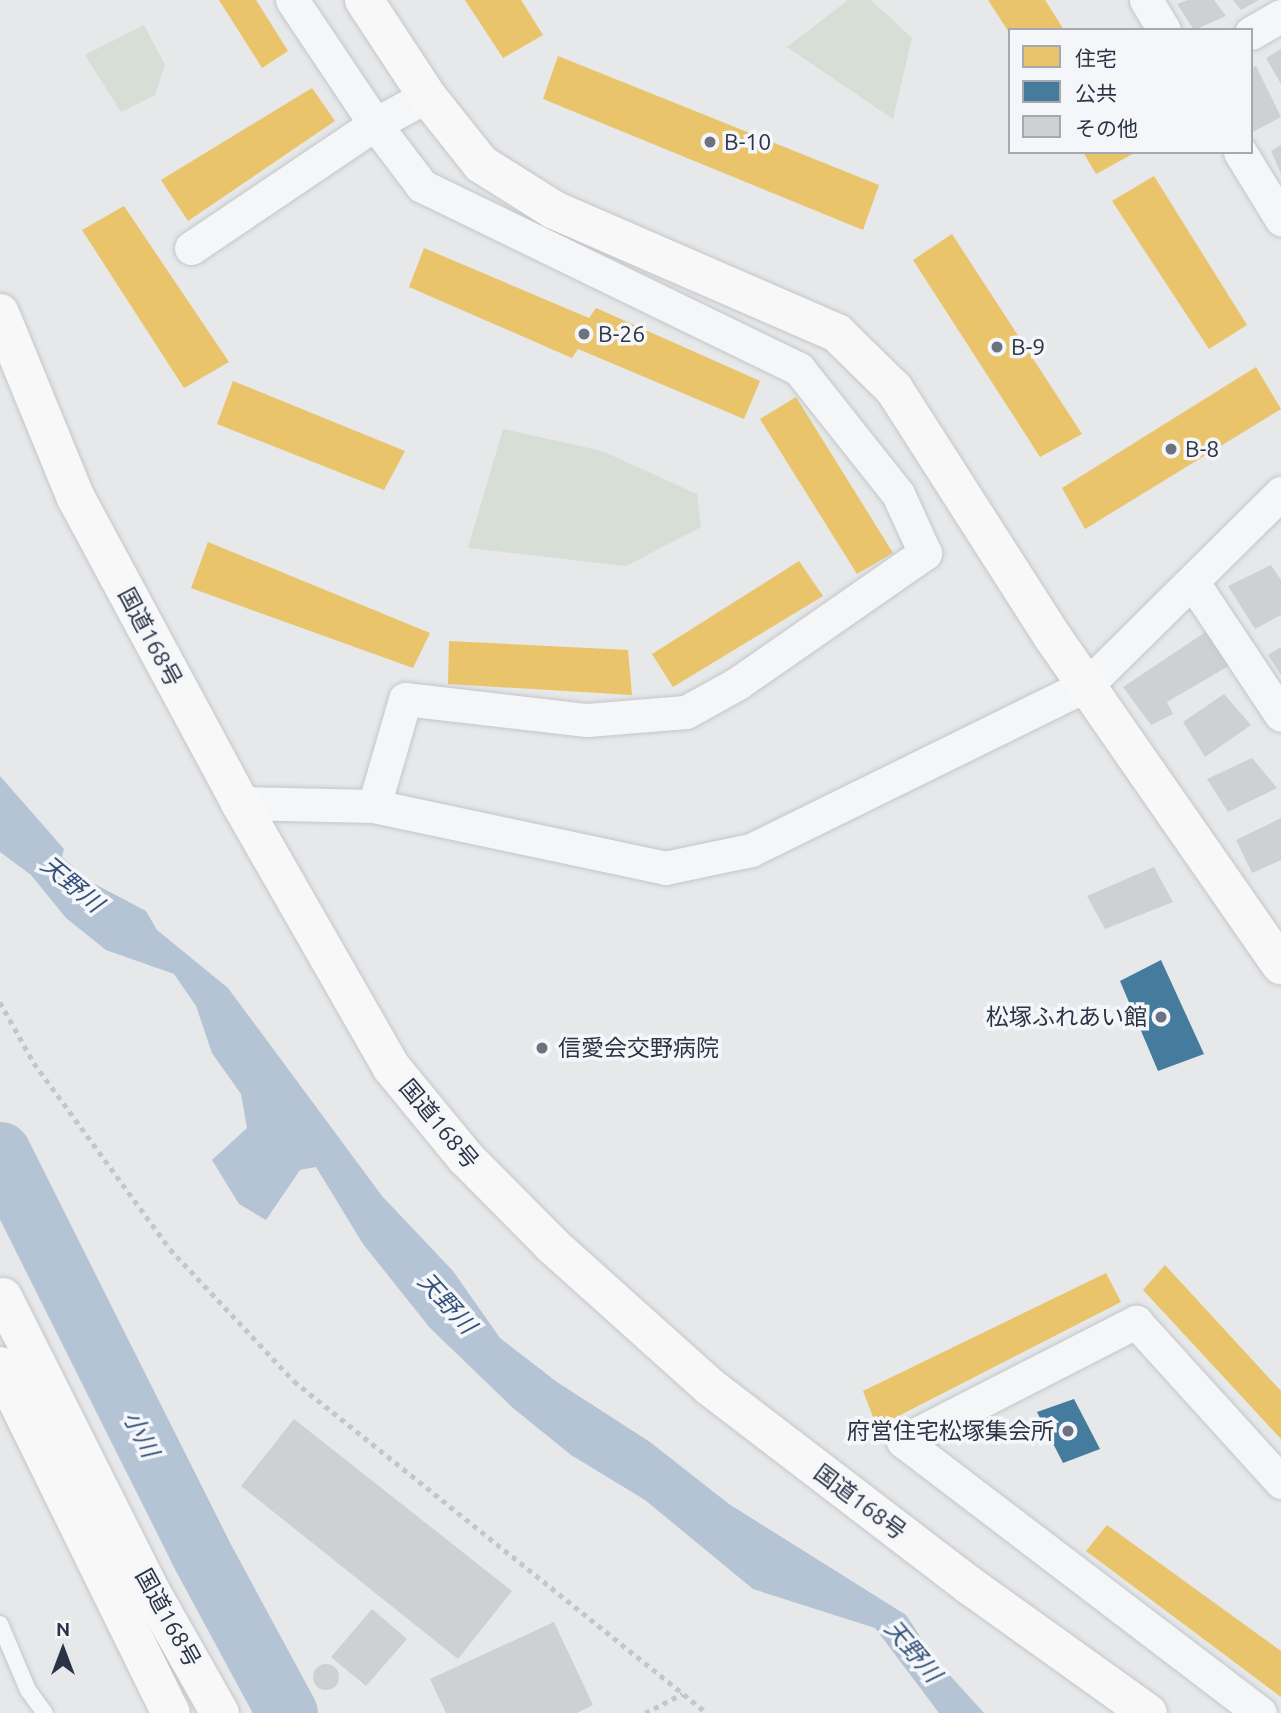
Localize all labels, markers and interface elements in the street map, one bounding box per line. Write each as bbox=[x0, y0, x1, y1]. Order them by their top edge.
legend bbox=[1008, 28, 1253, 154]
text: 住宅 bbox=[1075, 46, 1117, 70]
text: 公共 bbox=[1075, 81, 1117, 105]
text: その他 bbox=[1075, 116, 1138, 140]
place label: B-10 bbox=[724, 128, 771, 156]
marker: B-10 bbox=[702, 134, 718, 150]
place label: B-26 bbox=[598, 320, 645, 348]
marker: B-26 bbox=[576, 326, 592, 342]
place label: B-9 bbox=[1011, 333, 1045, 361]
marker: B-9 bbox=[989, 339, 1005, 355]
place label: B-8 bbox=[1185, 435, 1219, 463]
marker: B-8 bbox=[1163, 441, 1179, 457]
street label: 国道168号 bbox=[112, 583, 188, 691]
water label: 天野川 bbox=[35, 850, 109, 918]
place label: 松塚ふれあい館 bbox=[986, 1003, 1147, 1031]
marker: 松塚ふれあい館 bbox=[1153, 1009, 1169, 1025]
place label: 信愛会交野病院 bbox=[558, 1034, 719, 1062]
marker: 信愛会交野病院 bbox=[532, 1038, 552, 1058]
street label: 国道168号 bbox=[394, 1074, 484, 1174]
water label: 天野川 bbox=[412, 1267, 482, 1339]
water label: 小川 bbox=[117, 1406, 165, 1462]
place label: 府営住宅松塚集会所 bbox=[847, 1417, 1054, 1445]
marker: 府営住宅松塚集会所 bbox=[1060, 1423, 1076, 1439]
street label: 国道168号 bbox=[809, 1459, 911, 1545]
street label: 国道168号 bbox=[130, 1564, 206, 1672]
water label: 天野川 bbox=[879, 1614, 947, 1688]
north arrow bbox=[28, 1615, 98, 1685]
text: N bbox=[56, 1618, 70, 1640]

